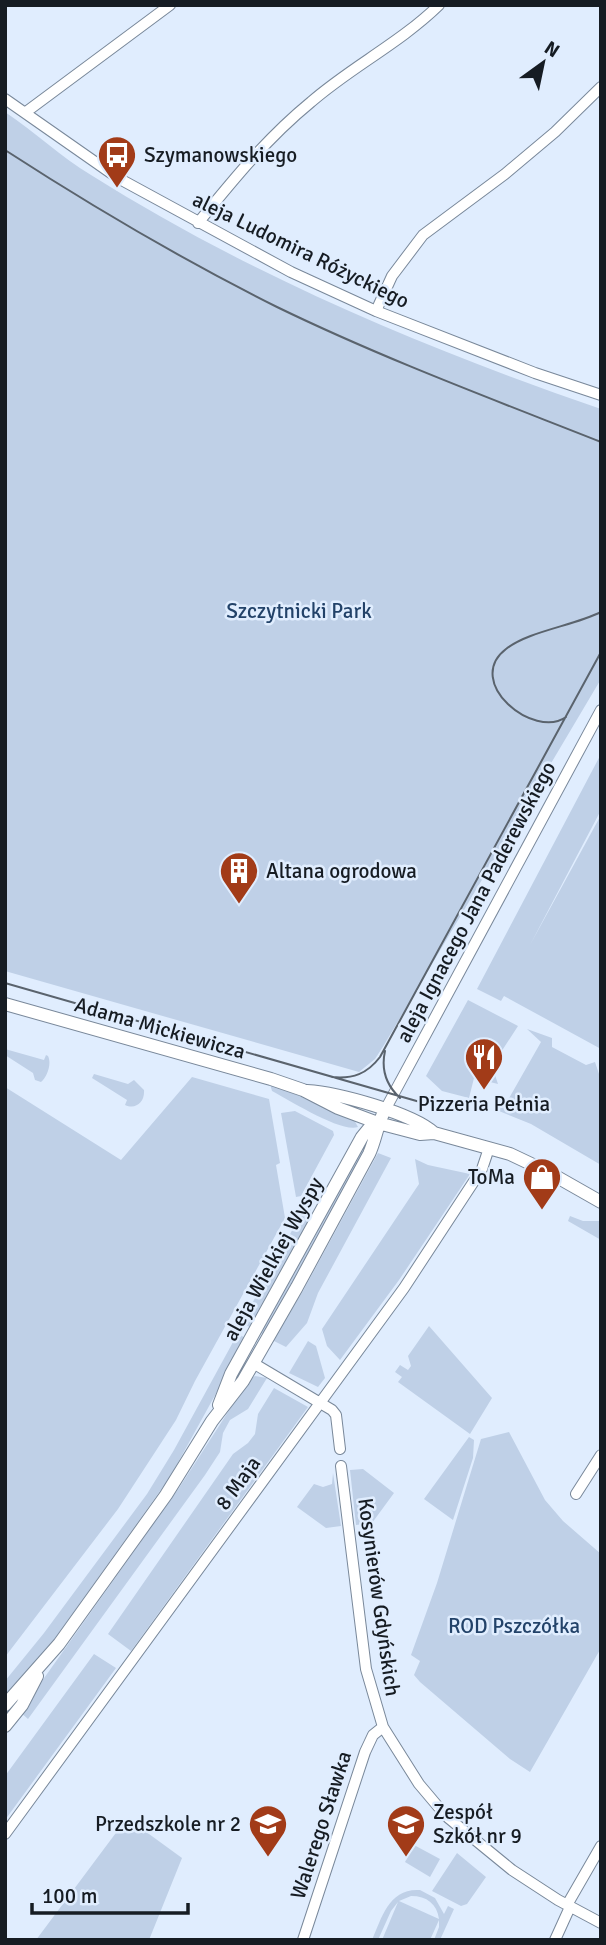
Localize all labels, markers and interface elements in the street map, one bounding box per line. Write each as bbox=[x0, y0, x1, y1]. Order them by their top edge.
north arrow bbox=[508, 28, 578, 98]
text: N bbox=[540, 36, 564, 63]
bus stop icon: Szymanowskiego bbox=[96, 134, 138, 189]
place label: Szymanowskiego bbox=[144, 142, 297, 168]
street label: aleja Ludomira Różyckiego bbox=[188, 186, 414, 314]
park label: Szczytnicki Park bbox=[226, 598, 372, 624]
street label: aleja Ignacego Jana Paderewskiego bbox=[391, 757, 561, 1047]
building icon: Altana ogrodowa bbox=[218, 850, 260, 905]
place label: Altana ogrodowa bbox=[266, 858, 417, 884]
street label: Adama Mickiewicza bbox=[72, 991, 248, 1065]
restaurant icon: Pizzeria Pełnia bbox=[463, 1036, 505, 1091]
place label: Pizzeria Pełnia bbox=[418, 1091, 550, 1117]
shop icon: ToMa bbox=[521, 1156, 563, 1211]
place label: ToMa bbox=[468, 1164, 515, 1190]
street label: aleja Wielkiej Wyspy bbox=[217, 1172, 329, 1345]
street label: 8 Maja bbox=[210, 1451, 266, 1515]
street label: Kosynierów Gdyńskich bbox=[352, 1496, 406, 1698]
park label: ROD Pszczółka bbox=[448, 1613, 580, 1639]
street label: Walerego Sławka bbox=[285, 1748, 357, 1902]
place label: Zespół Szkół nr 9 bbox=[433, 1799, 522, 1849]
school or university icon: Przedszkole nr 2 bbox=[247, 1803, 289, 1858]
school or university icon: Zespół Szkół nr 9 bbox=[385, 1803, 427, 1858]
place label: Przedszkole nr 2 bbox=[95, 1811, 241, 1837]
scale bar bbox=[32, 1871, 187, 1915]
text: 100 m bbox=[42, 1883, 97, 1909]

